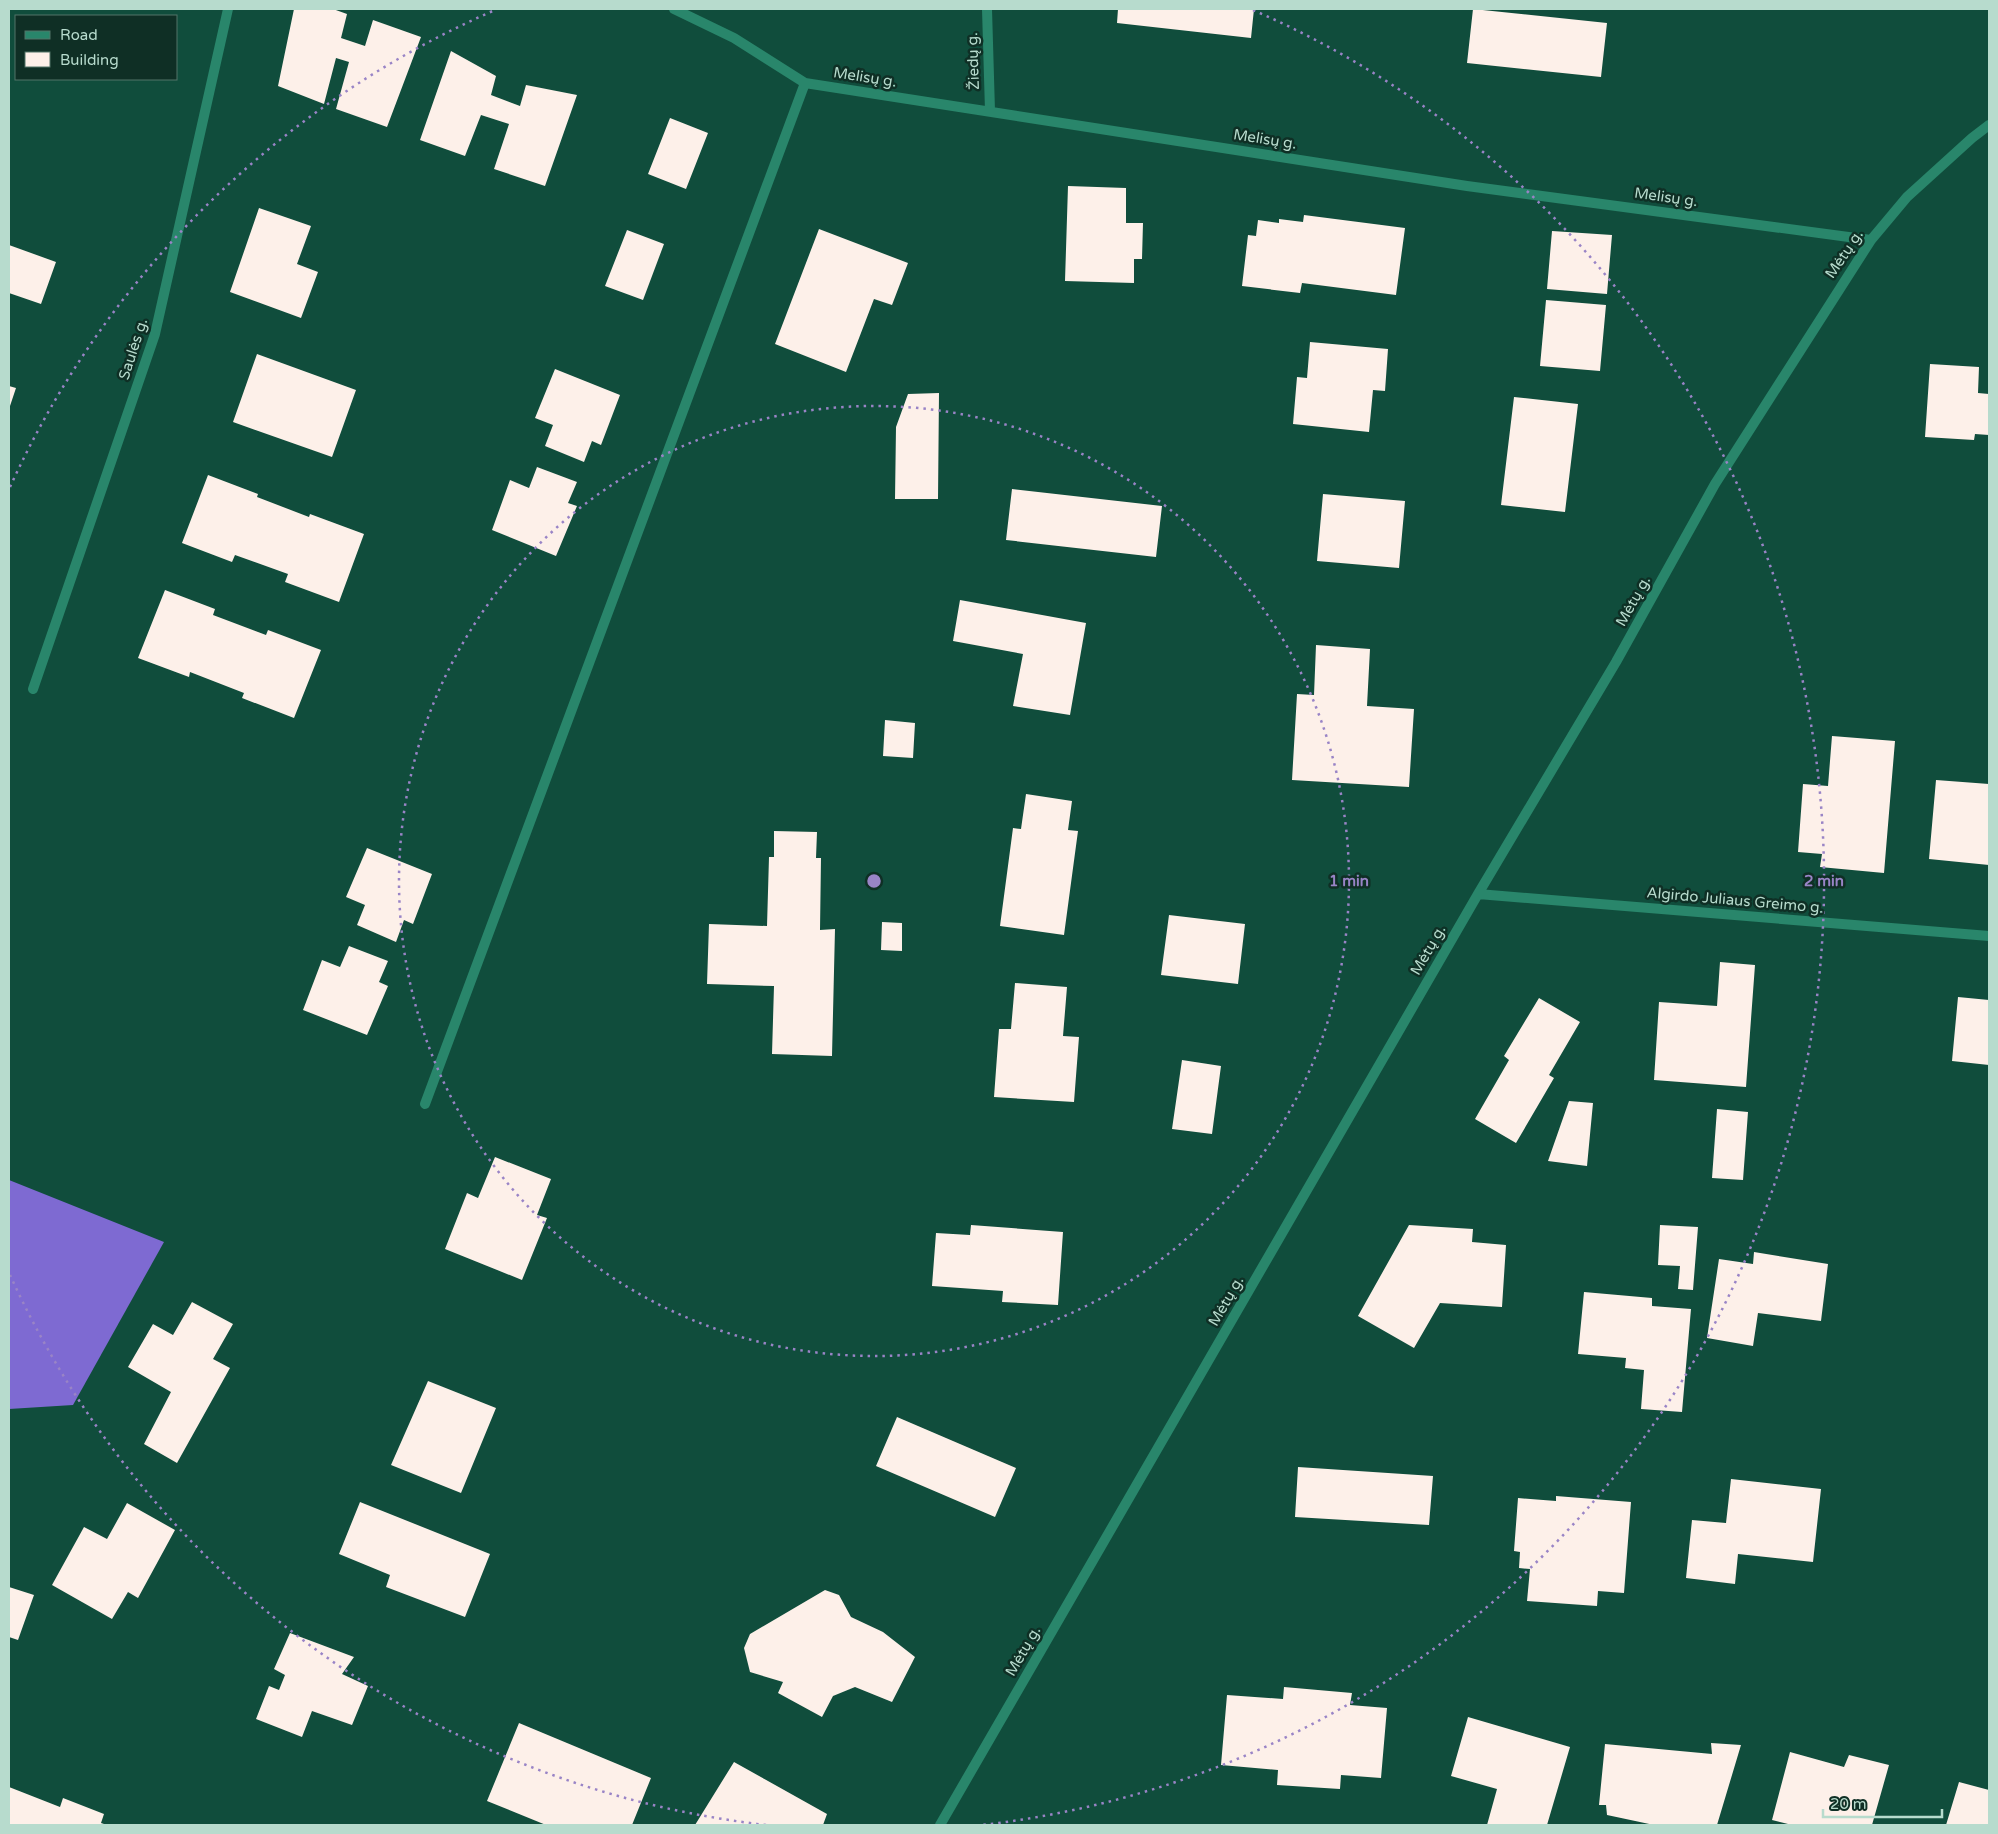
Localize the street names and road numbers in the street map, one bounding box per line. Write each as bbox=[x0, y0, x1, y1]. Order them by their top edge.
street label: Žiedų g. bbox=[963, 32, 983, 90]
street label: Melisų g. bbox=[832, 63, 898, 91]
street label: Melisų g. bbox=[1232, 125, 1298, 153]
street label: Melisų g. bbox=[1633, 184, 1699, 210]
street label: Mėtų g. bbox=[1821, 226, 1867, 282]
street label: Saulės g. bbox=[115, 316, 151, 382]
street label: Mėtų g. bbox=[1612, 573, 1654, 629]
street label: Algirdo Juliaus Greimo g. bbox=[1646, 883, 1824, 917]
street label: Mėtų g. bbox=[1406, 922, 1450, 978]
street label: Mėtų g. bbox=[1204, 1273, 1248, 1329]
street label: Mėtų g. bbox=[1001, 1623, 1045, 1679]

